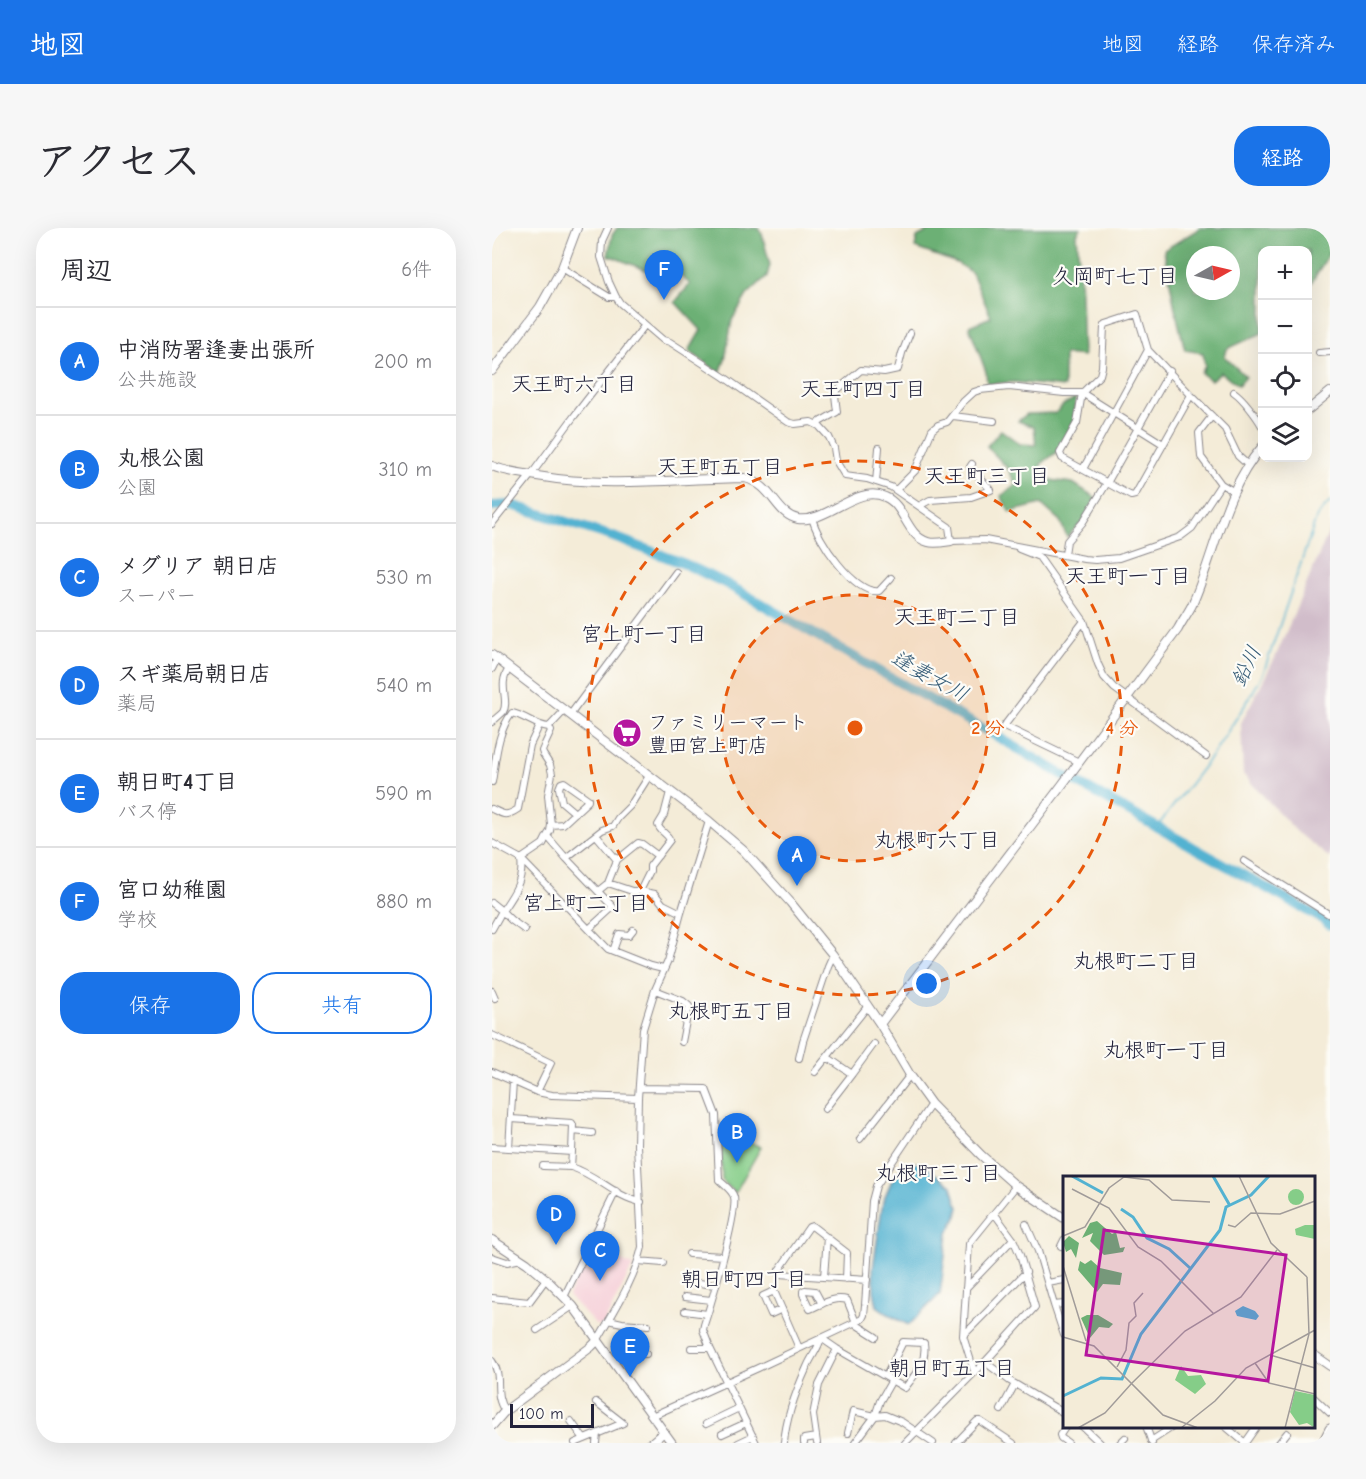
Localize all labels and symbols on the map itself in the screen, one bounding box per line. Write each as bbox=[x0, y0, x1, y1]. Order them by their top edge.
north arrow bbox=[1186, 246, 1240, 300]
pin: F bbox=[644, 250, 684, 300]
district label: 久岡町七丁目 bbox=[1052, 264, 1178, 288]
district label: 天王町六丁目 bbox=[511, 372, 637, 396]
district label: 天王町四丁目 bbox=[800, 377, 926, 401]
district label: 天王町五丁目 bbox=[657, 455, 783, 479]
district label: 天王町三丁目 bbox=[924, 464, 1050, 488]
district label: 天王町一丁目 bbox=[1065, 564, 1191, 588]
district label: 天王町二丁目 bbox=[894, 605, 1020, 629]
district label: 宮上町一丁目 bbox=[581, 622, 707, 646]
water label: 鉛川 bbox=[1226, 642, 1266, 690]
water label: 逢妻女川 bbox=[887, 645, 973, 707]
place label: ファミリーマート 豊田宮上町店 bbox=[648, 711, 808, 757]
supermarket icon: ファミリーマート 豊田宮上町店 bbox=[611, 717, 643, 749]
centre of rings bbox=[845, 718, 865, 738]
text: 2 分 bbox=[971, 718, 1005, 739]
text: 4 分 bbox=[1106, 718, 1138, 739]
district label: 丸根町六丁目 bbox=[874, 828, 1000, 852]
pin: A bbox=[778, 836, 816, 886]
district label: 宮上町二丁目 bbox=[523, 891, 649, 915]
district label: 丸根町二丁目 bbox=[1073, 949, 1199, 973]
your location bbox=[912, 969, 941, 998]
district label: 丸根町五丁目 bbox=[668, 999, 794, 1023]
district label: 丸根町一丁目 bbox=[1103, 1038, 1229, 1062]
pin: B bbox=[718, 1114, 756, 1163]
district label: 丸根町三丁目 bbox=[875, 1161, 1001, 1185]
inset map bbox=[1063, 1176, 1315, 1428]
pin: D bbox=[536, 1196, 576, 1245]
pin: C bbox=[580, 1232, 620, 1281]
district label: 朝日町四丁目 bbox=[681, 1267, 807, 1291]
pin: E bbox=[610, 1328, 650, 1377]
district label: 朝日町五丁目 bbox=[889, 1356, 1015, 1380]
scale bar bbox=[510, 1401, 594, 1428]

